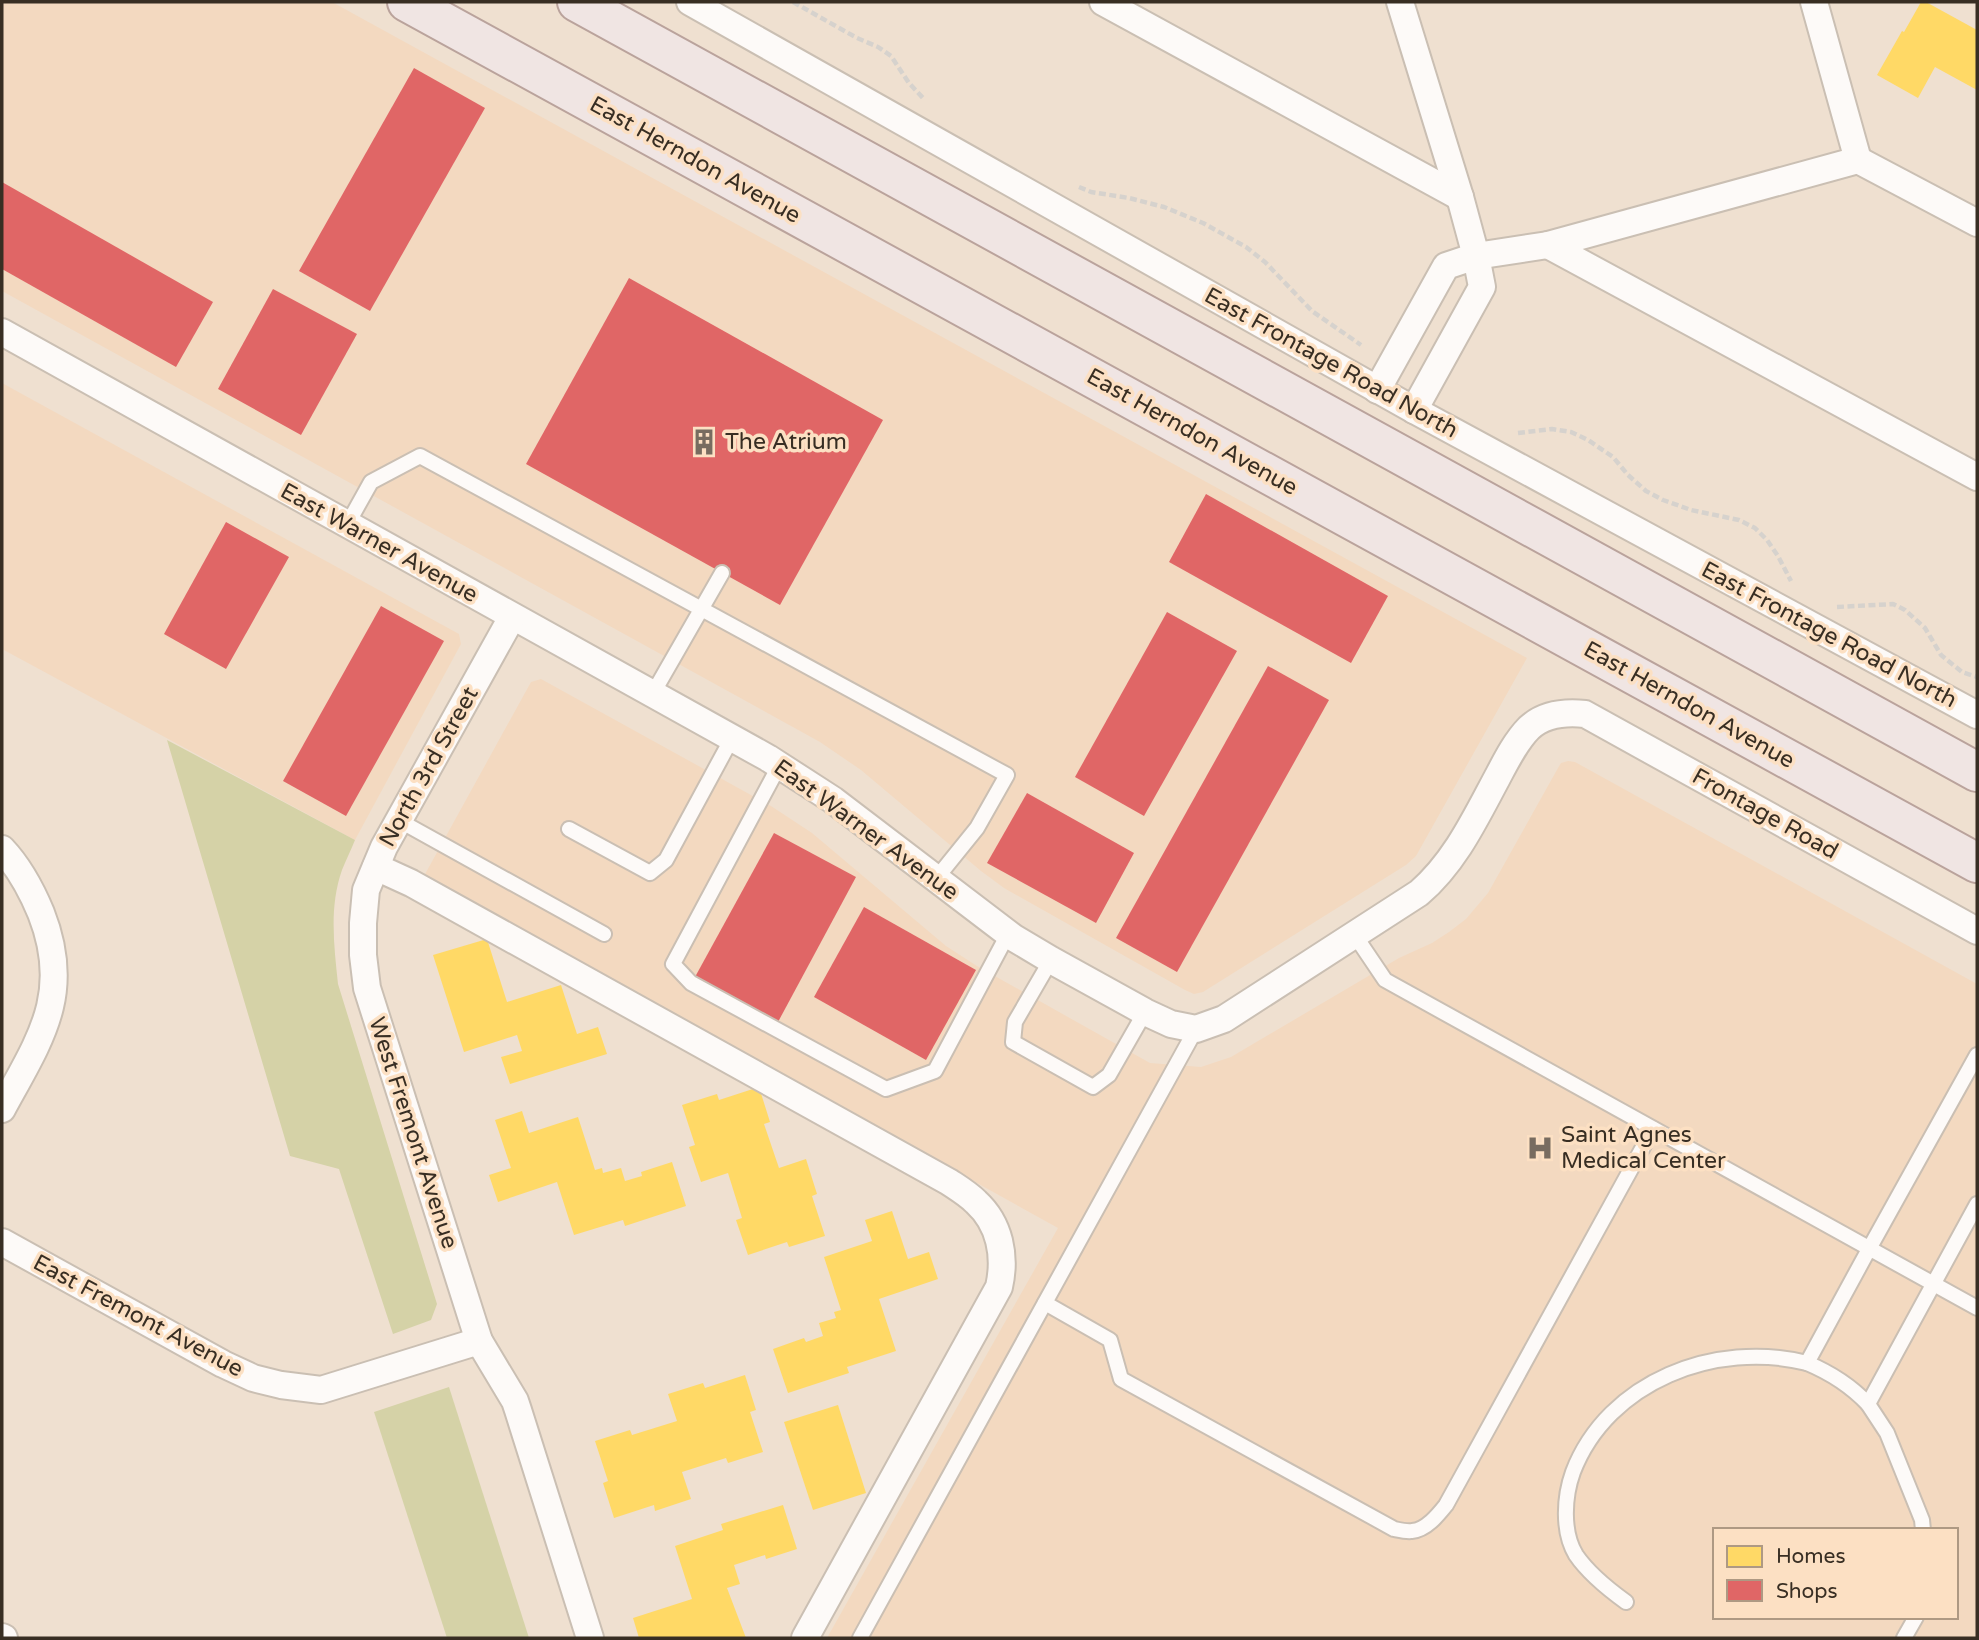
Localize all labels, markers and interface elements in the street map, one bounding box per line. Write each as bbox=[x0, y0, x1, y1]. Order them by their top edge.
street label: East Herndon Avenue bbox=[585, 90, 805, 230]
street label: East Frontage Road North bbox=[1199, 282, 1463, 444]
street label: East Herndon Avenue bbox=[1082, 362, 1302, 502]
building icon: The Atrium bbox=[689, 427, 719, 457]
place label: The Atrium bbox=[725, 428, 847, 456]
street label: East Warner Avenue bbox=[275, 477, 483, 609]
street label: East Frontage Road North bbox=[1696, 556, 1962, 714]
street label: East Herndon Avenue bbox=[1579, 635, 1799, 775]
street label: North 3rd Street bbox=[373, 682, 485, 852]
street label: East Warner Avenue bbox=[768, 754, 964, 906]
street label: Frontage Road bbox=[1687, 762, 1843, 866]
street label: West Fremont Avenue bbox=[362, 1014, 464, 1252]
place label: Saint Agnes Medical Center bbox=[1561, 1121, 1726, 1175]
hospital icon: Saint Agnes Medical Center bbox=[1525, 1133, 1555, 1163]
street label: East Fremont Avenue bbox=[28, 1249, 248, 1383]
legend bbox=[1713, 1528, 1958, 1619]
text: Homes bbox=[1776, 1544, 1846, 1569]
text: Shops bbox=[1776, 1579, 1838, 1604]

